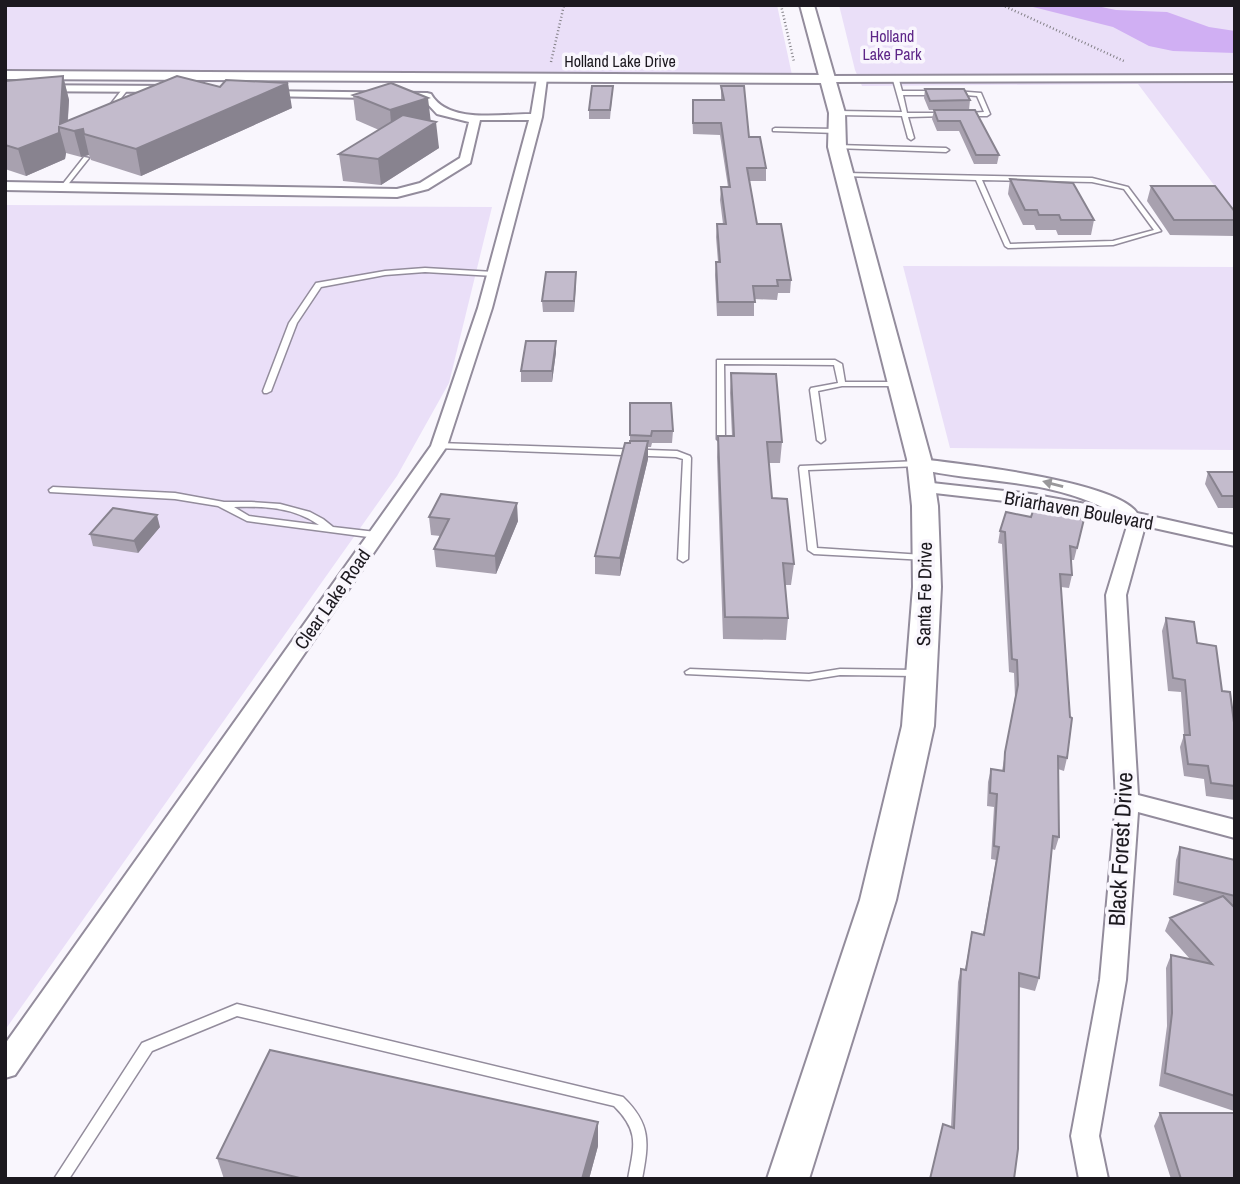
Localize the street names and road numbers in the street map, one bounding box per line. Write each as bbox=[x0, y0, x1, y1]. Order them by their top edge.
street label: Holland Lake Drive bbox=[564, 50, 676, 72]
street label: Briarhaven Boulevard bbox=[1003, 484, 1155, 536]
street label: Santa Fe Drive bbox=[910, 542, 938, 646]
street label: Clear Lake Road bbox=[288, 544, 376, 654]
street label: Black Forest Drive bbox=[1100, 771, 1140, 927]

